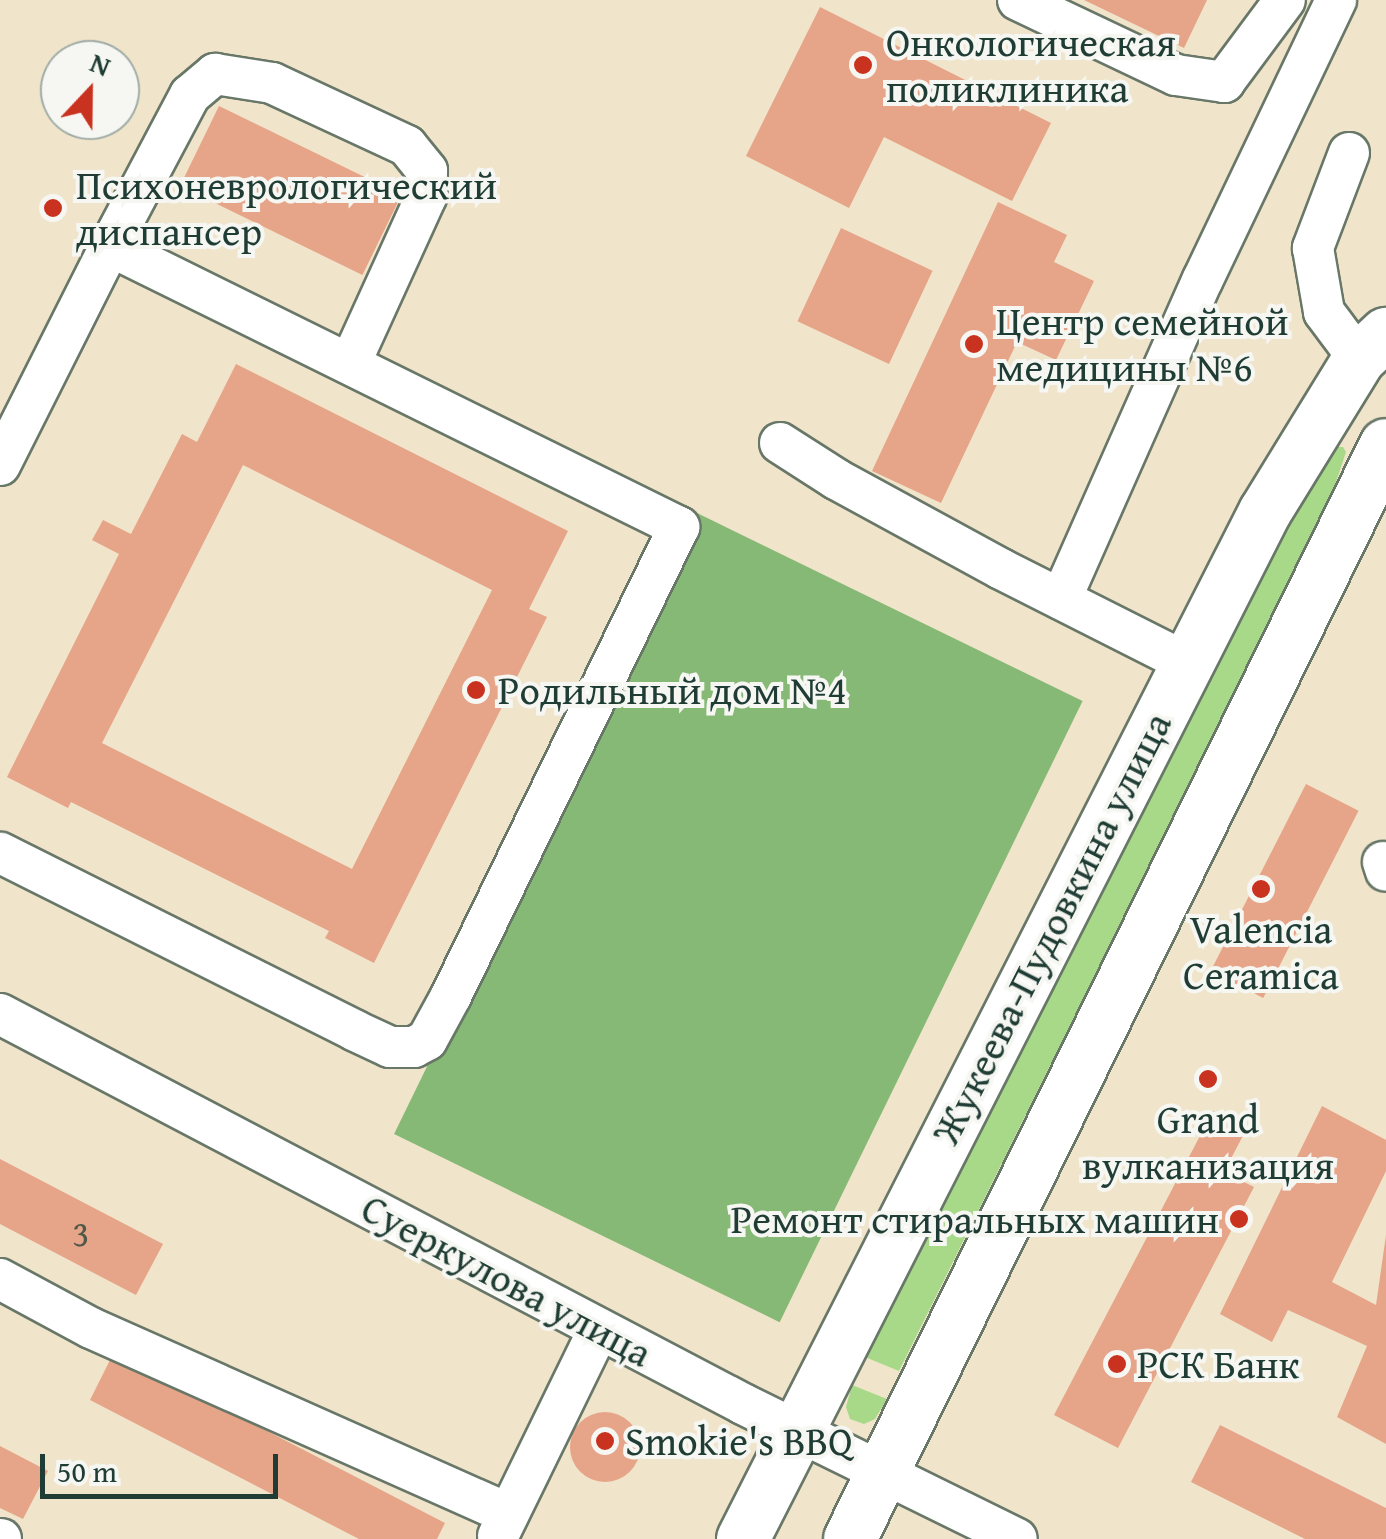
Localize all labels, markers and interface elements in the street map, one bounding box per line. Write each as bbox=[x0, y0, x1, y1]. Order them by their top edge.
place label: Онкологическая поликлиника bbox=[886, 18, 1176, 112]
north arrow bbox=[40, 40, 140, 140]
text: N bbox=[84, 41, 117, 86]
marker: Онкологическая поликлиника bbox=[850, 52, 876, 78]
place label: Психоневрологический диспансер bbox=[76, 161, 497, 255]
marker: Психоневрологический диспансер bbox=[40, 195, 66, 221]
place label: Центр семейной медицины №6 bbox=[996, 297, 1288, 391]
marker: Центр семейной медицины №6 bbox=[961, 331, 987, 357]
place label: Родильный дом №4 bbox=[498, 666, 847, 714]
marker: Родильный дом №4 bbox=[463, 677, 489, 703]
street label: Жукеева-Пудовкина улица bbox=[921, 704, 1181, 1152]
marker: Valencia Ceramica bbox=[1250, 878, 1272, 900]
place label: Valencia Ceramica bbox=[1183, 905, 1339, 999]
marker: Grand вулканизация bbox=[1197, 1068, 1219, 1090]
place label: Grand вулканизация bbox=[1082, 1095, 1334, 1189]
street label: Суеркулова улица bbox=[354, 1183, 660, 1377]
place label: Ремонт стиральных машин bbox=[731, 1195, 1219, 1243]
marker: Ремонт стиральных машин bbox=[1228, 1208, 1250, 1230]
house number: 3 bbox=[73, 1213, 89, 1255]
place label: РСК Банк bbox=[1137, 1340, 1299, 1388]
marker: РСК Банк bbox=[1106, 1353, 1128, 1375]
place label: Smokie's BBQ bbox=[625, 1417, 853, 1465]
marker: Smokie's BBQ bbox=[594, 1430, 616, 1452]
scale bar bbox=[45, 1434, 282, 1496]
text: 50 m bbox=[57, 1449, 117, 1493]

